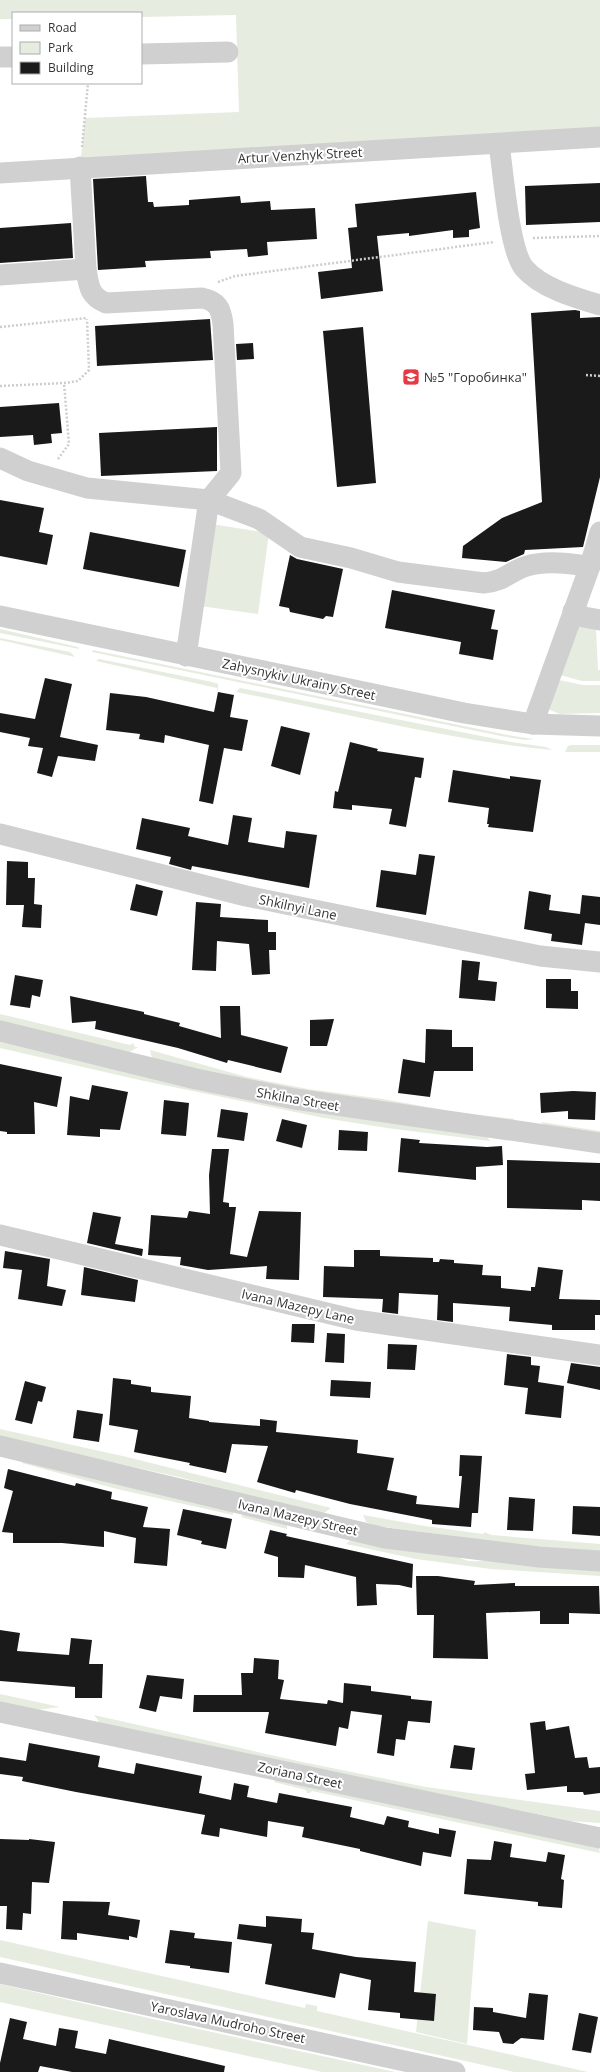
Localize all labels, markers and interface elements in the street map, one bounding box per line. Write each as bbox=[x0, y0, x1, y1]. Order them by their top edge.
legend bbox=[12, 12, 142, 84]
text: Road bbox=[48, 19, 77, 36]
text: Park bbox=[48, 39, 74, 56]
text: Building bbox=[48, 59, 94, 76]
street label: Artur Venzhyk Street bbox=[237, 143, 363, 167]
school or university icon: №5 "Горобинка" bbox=[401, 367, 421, 387]
place label: №5 "Горобинка" bbox=[424, 368, 527, 386]
street label: Zahysnykiv Ukrainy Street bbox=[221, 654, 378, 704]
street label: Shkilnyi Lane bbox=[258, 890, 338, 924]
street label: Shkilna Street bbox=[255, 1083, 341, 1115]
street label: Ivana Mazepy Lane bbox=[240, 1284, 356, 1328]
street label: Ivana Mazepy Street bbox=[236, 1494, 360, 1540]
street label: Zoriana Street bbox=[256, 1757, 344, 1793]
street label: Yaroslava Mudroho Street bbox=[149, 1997, 307, 2047]

